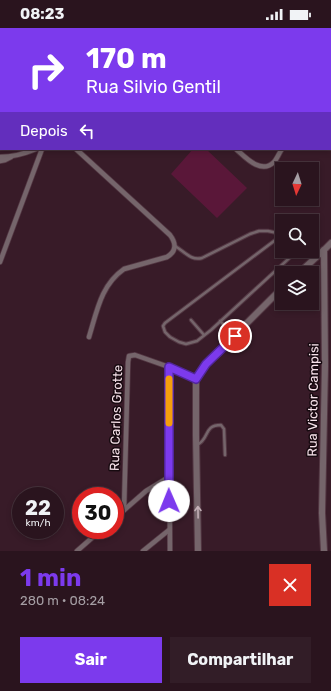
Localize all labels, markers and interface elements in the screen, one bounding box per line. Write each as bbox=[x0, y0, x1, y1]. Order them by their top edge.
text: 08:23 bbox=[20, 5, 64, 23]
text: 170 m bbox=[86, 42, 167, 75]
icon: right bbox=[20, 44, 72, 96]
text: Rua Silvio Gentil bbox=[86, 76, 221, 98]
icon: left bbox=[76, 120, 98, 142]
text: Depois bbox=[20, 122, 68, 140]
north arrow bbox=[275, 162, 319, 206]
map controls bbox=[275, 162, 319, 310]
button: search bbox=[275, 214, 319, 258]
button: layers bbox=[275, 266, 319, 310]
pin bbox=[218, 319, 252, 353]
icon: arrive bbox=[224, 325, 246, 347]
street label: Rua Victor Campisi bbox=[305, 343, 321, 457]
street label: Rua Carlos Grotte bbox=[107, 365, 125, 471]
position arrow bbox=[148, 480, 190, 522]
speed limit sign: 30 bbox=[72, 487, 124, 539]
text: 22 bbox=[25, 496, 51, 520]
one-way arrow bbox=[194, 506, 202, 519]
text: km/h bbox=[26, 517, 50, 529]
text: 1 min bbox=[20, 564, 81, 592]
button: close bbox=[269, 564, 311, 606]
text: 280 m · 08:24 bbox=[20, 593, 105, 608]
button: Sair bbox=[20, 637, 162, 683]
button: Compartilhar bbox=[170, 637, 311, 683]

